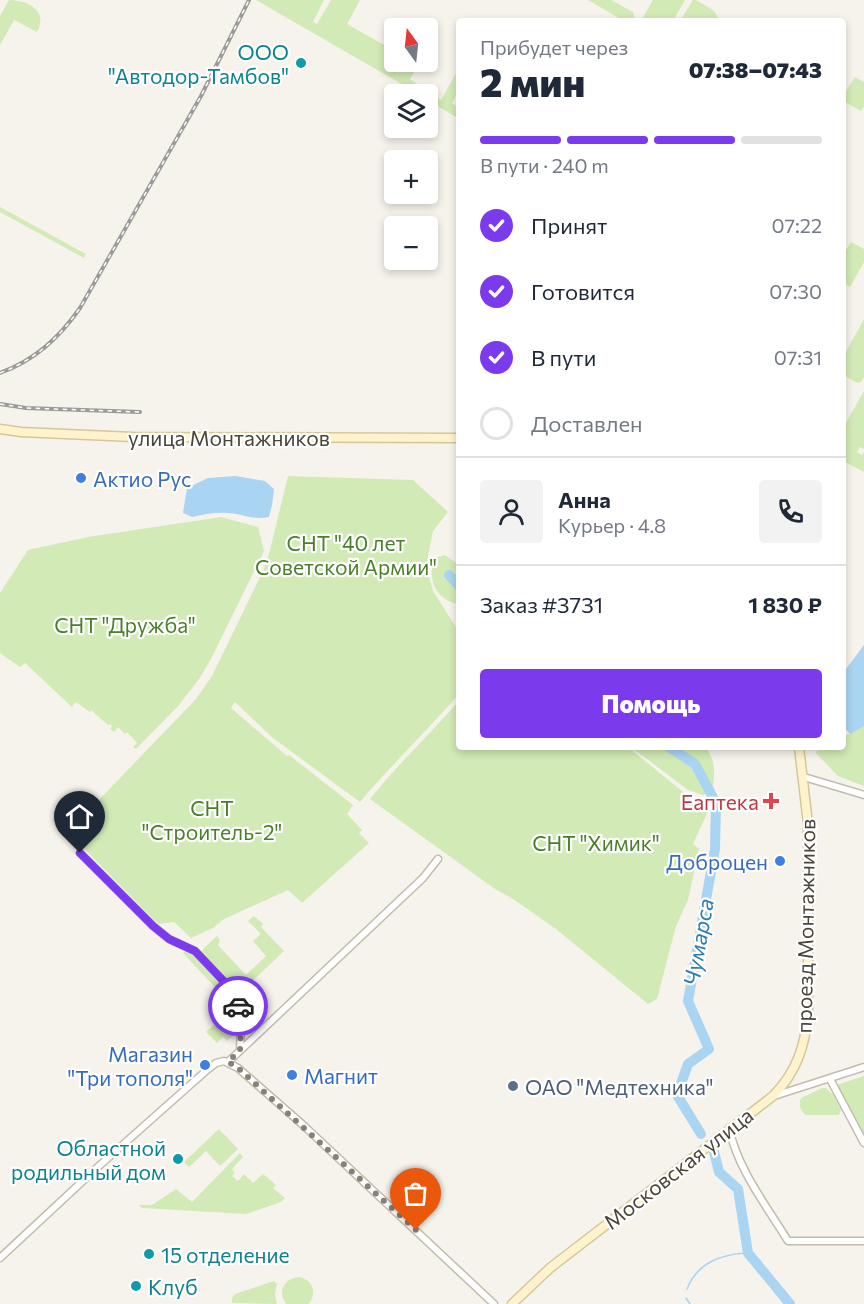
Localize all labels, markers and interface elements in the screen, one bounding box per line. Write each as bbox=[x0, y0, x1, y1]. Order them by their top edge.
north arrow bbox=[384, 18, 438, 72]
map controls bbox=[384, 18, 438, 270]
text: Прибудет через bbox=[480, 35, 628, 59]
place label: ООО "Автодор-Тамбов" bbox=[108, 39, 289, 88]
marker: ООО "Автодор-Тамбов" bbox=[294, 56, 308, 70]
text: 07:38–07:43 bbox=[689, 56, 822, 83]
text: 2 мин bbox=[480, 57, 585, 105]
button: layers bbox=[384, 84, 438, 138]
button: + bbox=[384, 150, 438, 204]
text: В пути · 240 m bbox=[480, 153, 609, 177]
icon: check bbox=[480, 209, 513, 242]
text: Принят bbox=[531, 212, 607, 239]
text: 07:22 bbox=[772, 213, 822, 237]
button: − bbox=[384, 216, 438, 270]
icon: check bbox=[480, 275, 513, 308]
text: Готовится bbox=[531, 278, 635, 305]
text: 07:30 bbox=[769, 279, 822, 303]
icon: check bbox=[480, 341, 513, 374]
text: В пути bbox=[531, 344, 596, 371]
text: 07:31 bbox=[774, 345, 822, 369]
text: Доставлен bbox=[531, 410, 643, 437]
street label: улица Монтажников bbox=[128, 425, 330, 450]
place label: Актио Рус bbox=[93, 466, 191, 491]
marker: Актио Рус bbox=[74, 471, 88, 485]
button: person bbox=[480, 480, 543, 543]
button: phone bbox=[759, 480, 822, 543]
text: Анна bbox=[558, 486, 611, 513]
text: Курьер · 4.8 bbox=[558, 513, 666, 537]
park label: СНТ "40 лет Советской Армии" bbox=[255, 530, 437, 579]
text: Заказ #3731 bbox=[480, 591, 603, 618]
text: 1 830 ₽ bbox=[748, 591, 822, 618]
park label: СНТ "Дружба" bbox=[54, 612, 196, 637]
button: Помощь bbox=[480, 669, 822, 738]
place label: Еаптека bbox=[681, 789, 759, 814]
pin bbox=[54, 791, 105, 853]
marker: Еаптека bbox=[764, 794, 778, 808]
park label: СНТ "Строитель-2" bbox=[142, 795, 282, 844]
icon: home bbox=[63, 800, 96, 833]
street label: проезд Монтажников bbox=[791, 818, 819, 1034]
park label: СНТ "Химик" bbox=[532, 830, 660, 855]
place label: Доброцен bbox=[666, 849, 768, 874]
marker: Доброцен bbox=[773, 854, 787, 868]
water label: Чумарса bbox=[677, 896, 719, 988]
courier bbox=[208, 976, 268, 1036]
icon: car bbox=[222, 990, 255, 1023]
place label: Магазин "Три тополя" bbox=[68, 1041, 193, 1090]
marker: Магазин "Три тополя" bbox=[198, 1058, 212, 1072]
place label: Магнит bbox=[304, 1063, 378, 1088]
marker: Магнит bbox=[285, 1068, 299, 1082]
place label: ОАО "Медтехника" bbox=[525, 1074, 714, 1099]
marker: ОАО "Медтехника" bbox=[506, 1079, 520, 1093]
street label: Московская улица bbox=[598, 1102, 758, 1234]
place label: Областной родильный дом bbox=[11, 1135, 166, 1184]
marker: Областной родильный дом bbox=[171, 1152, 185, 1166]
pin bbox=[390, 1168, 441, 1230]
icon: bag bbox=[399, 1177, 432, 1210]
place label: 15 отделение bbox=[161, 1242, 290, 1267]
marker: 15 отделение bbox=[142, 1247, 156, 1261]
place label: Клуб bbox=[148, 1274, 198, 1299]
marker: Клуб bbox=[129, 1279, 143, 1293]

